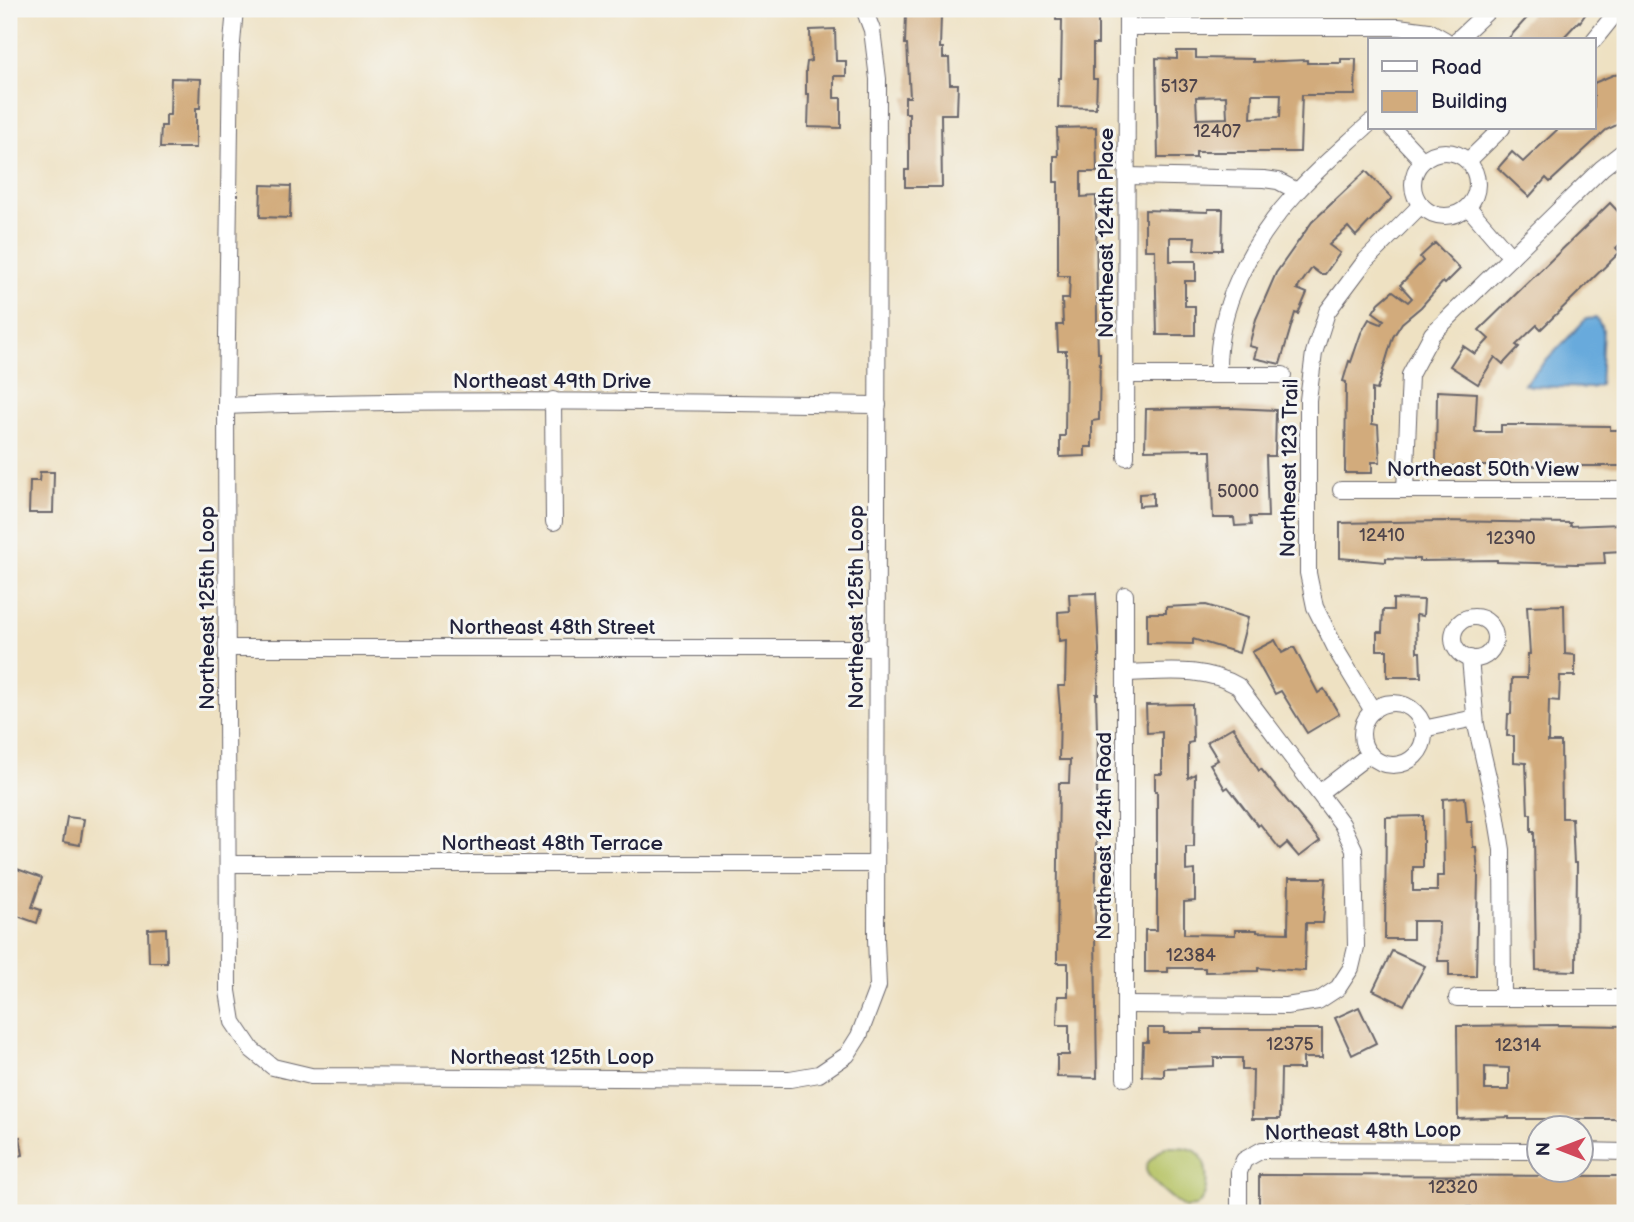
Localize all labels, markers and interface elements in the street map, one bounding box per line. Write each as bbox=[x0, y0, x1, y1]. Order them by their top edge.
legend bbox=[1368, 38, 1596, 130]
text: Road bbox=[1431, 55, 1482, 80]
house number: 5137 bbox=[1160, 76, 1198, 97]
text: Building bbox=[1431, 89, 1507, 114]
house number: 12407 bbox=[1193, 121, 1241, 142]
street label: Northeast 124th Place bbox=[1094, 128, 1119, 338]
street label: Northeast 49th Drive bbox=[453, 369, 651, 394]
street label: Northeast 123 Trail bbox=[1275, 378, 1304, 558]
street label: Northeast 50th View bbox=[1387, 457, 1579, 482]
house number: 5000 bbox=[1217, 481, 1259, 502]
street label: Northeast 125th Loop bbox=[844, 505, 869, 709]
street label: Northeast 125th Loop bbox=[195, 506, 220, 710]
house number: 12410 bbox=[1359, 525, 1405, 546]
house number: 12390 bbox=[1486, 528, 1536, 549]
street label: Northeast 48th Street bbox=[449, 615, 656, 640]
street label: Northeast 124th Road bbox=[1092, 732, 1117, 940]
street label: Northeast 48th Terrace bbox=[441, 831, 663, 856]
house number: 12384 bbox=[1166, 945, 1216, 966]
house number: 12375 bbox=[1266, 1034, 1314, 1055]
house number: 12314 bbox=[1495, 1035, 1541, 1056]
street label: Northeast 125th Loop bbox=[450, 1045, 654, 1070]
north arrow bbox=[1526, 1114, 1596, 1184]
street label: Northeast 48th Loop bbox=[1264, 1117, 1462, 1146]
text: N bbox=[1533, 1142, 1556, 1156]
house number: 12320 bbox=[1428, 1177, 1478, 1198]

